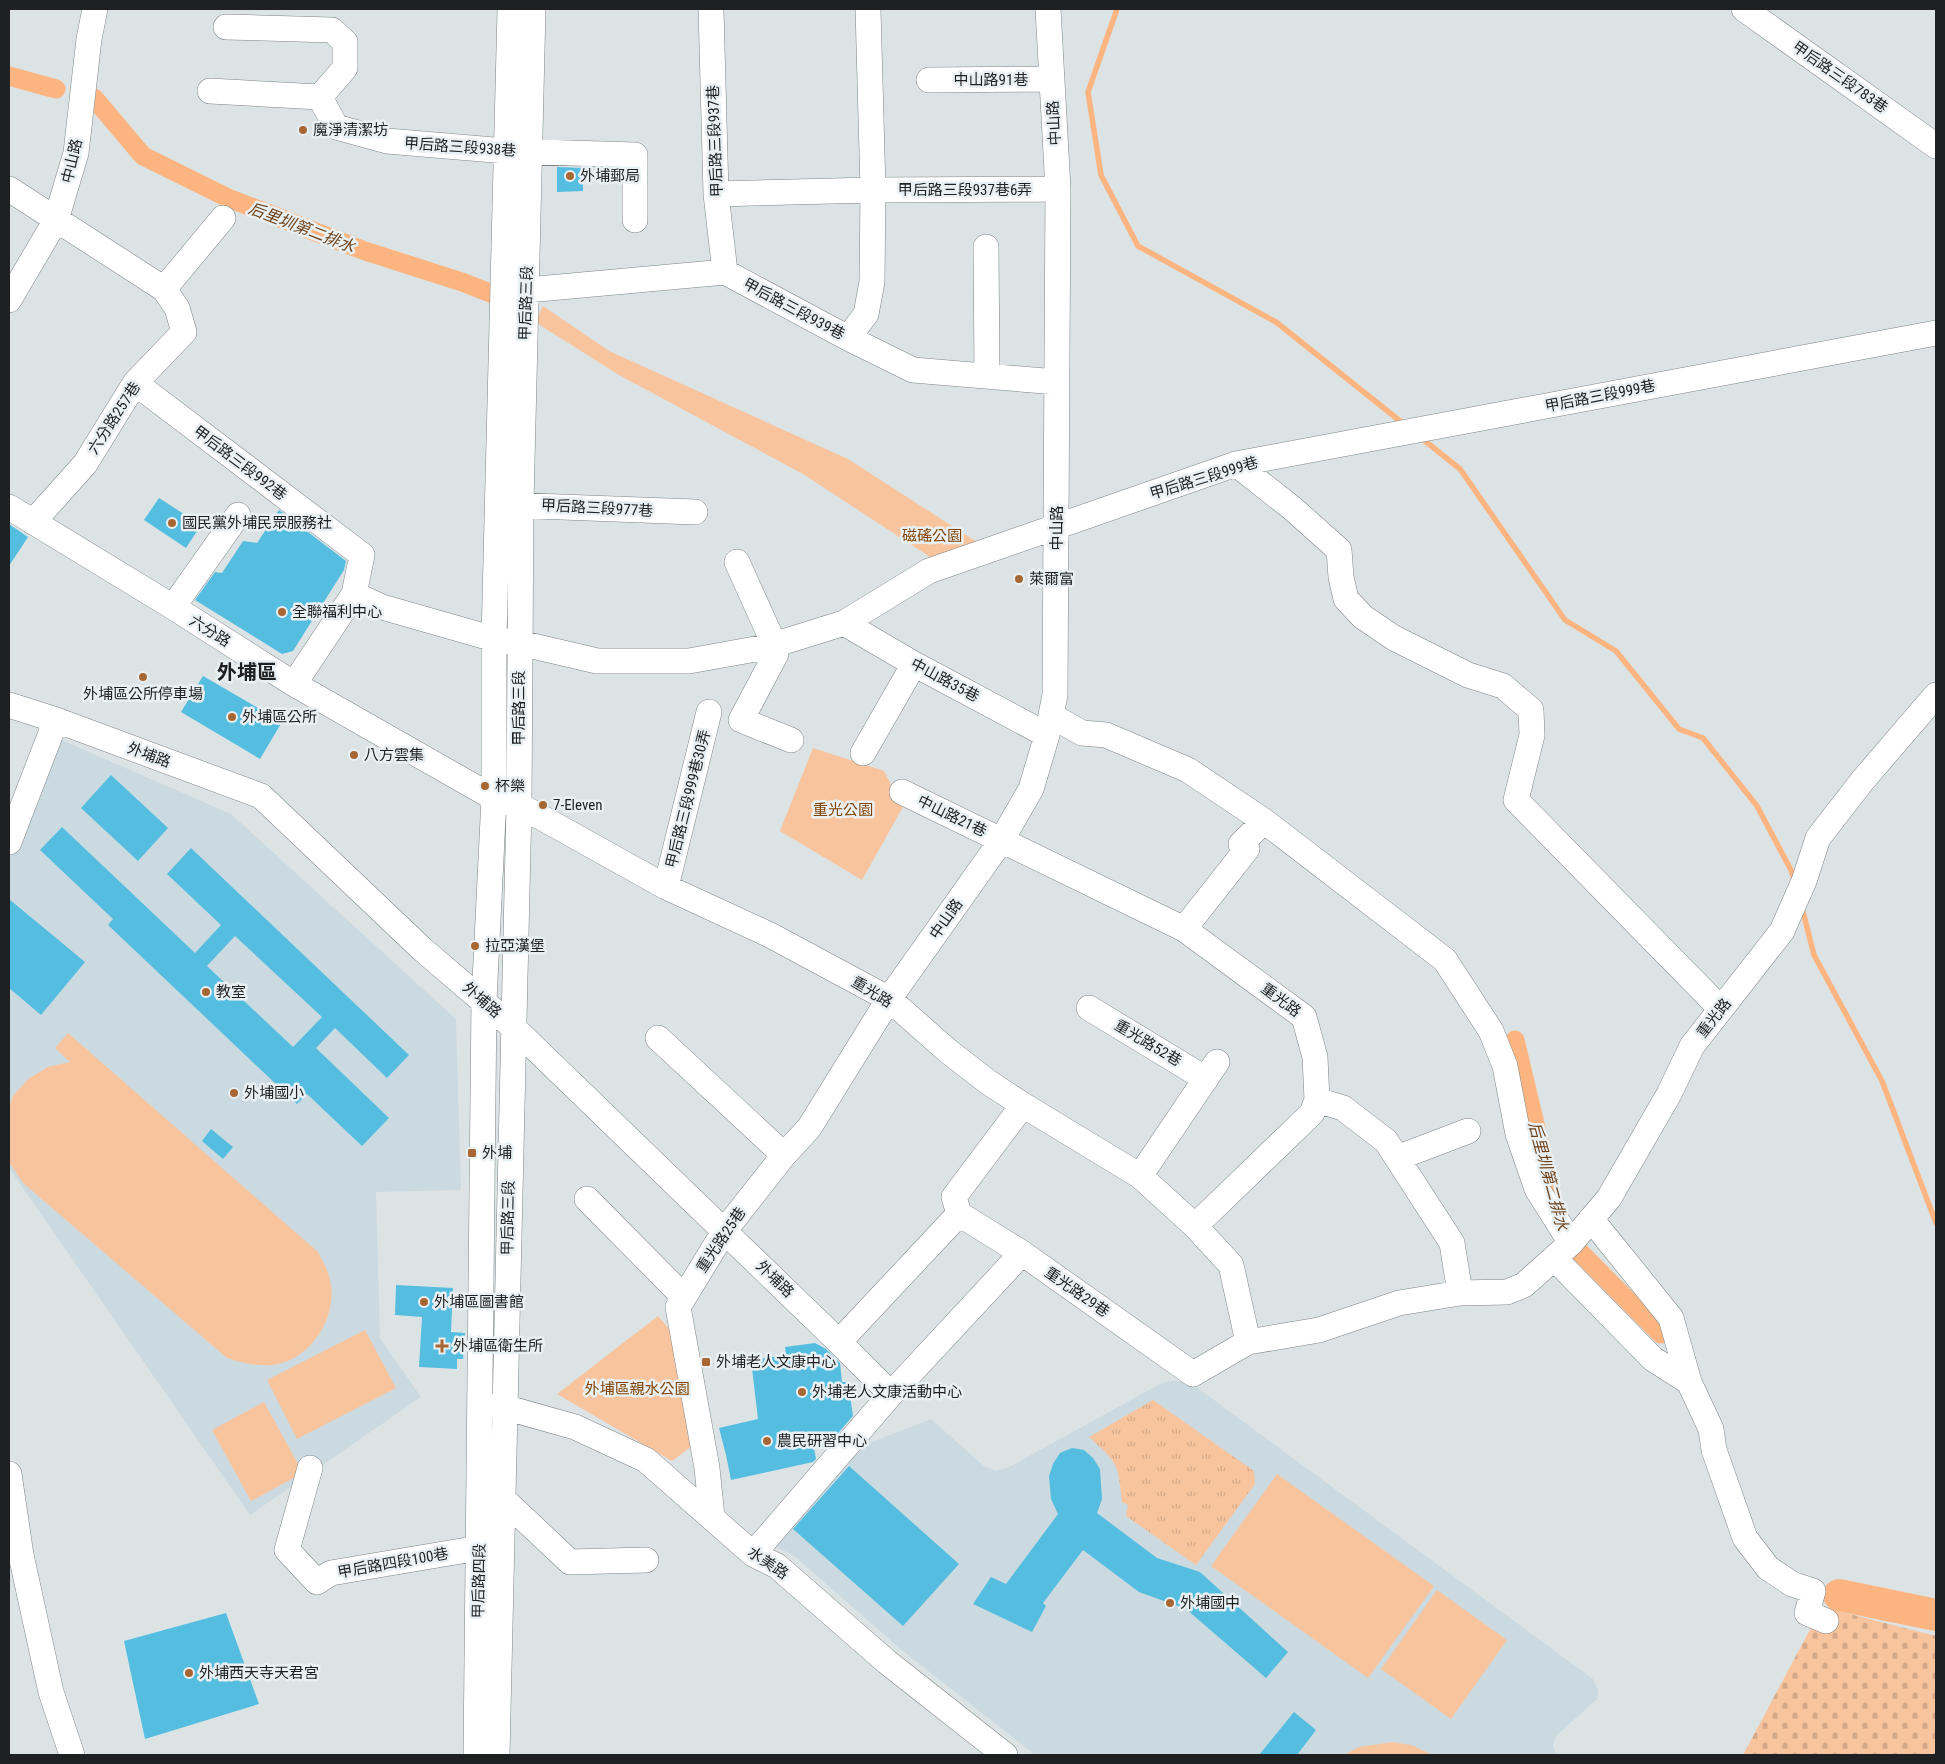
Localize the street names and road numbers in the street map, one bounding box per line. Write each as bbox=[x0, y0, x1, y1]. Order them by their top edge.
street label: 甲后路三段783巷 bbox=[1789, 37, 1891, 117]
street label: 中山路91巷 bbox=[954, 71, 1028, 89]
street label: 甲后路三段937巷 bbox=[704, 85, 726, 197]
street label: 中山路 bbox=[1044, 100, 1064, 146]
street label: 甲后路三段938巷 bbox=[403, 134, 517, 160]
street label: 中山路 bbox=[58, 137, 86, 185]
street label: 甲后路三段937巷6弄 bbox=[898, 181, 1032, 199]
street label: 甲后路三段 bbox=[516, 265, 536, 341]
street label: 甲后路三段939巷 bbox=[740, 275, 848, 343]
street label: 甲后路三段999巷 bbox=[1543, 376, 1657, 416]
street label: 六分路257巷 bbox=[84, 379, 144, 457]
street label: 甲后路三段992巷 bbox=[190, 422, 290, 504]
street label: 甲后路三段999巷 bbox=[1148, 453, 1260, 503]
street label: 甲后路三段977巷 bbox=[540, 496, 654, 520]
street label: 中山路 bbox=[1048, 505, 1066, 551]
street label: 六分路 bbox=[186, 611, 234, 651]
street label: 中山路35巷 bbox=[908, 654, 982, 706]
street label: 甲后路三段 bbox=[510, 670, 528, 746]
street label: 甲后路三段999巷30弄 bbox=[662, 728, 714, 870]
street label: 外埔路 bbox=[125, 739, 173, 771]
street label: 中山路21巷 bbox=[914, 792, 990, 840]
street label: 中山路 bbox=[926, 895, 966, 943]
street label: 重光路 bbox=[848, 973, 896, 1011]
street label: 外埔路 bbox=[459, 978, 505, 1022]
street label: 重光路 bbox=[1258, 979, 1304, 1021]
street label: 重光路 bbox=[1693, 995, 1735, 1041]
street label: 重光路52巷 bbox=[1111, 1016, 1185, 1070]
street label: 甲后路三段 bbox=[498, 1180, 518, 1256]
street label: 重光路25巷 bbox=[693, 1204, 749, 1276]
street label: 外埔路 bbox=[753, 1257, 797, 1301]
street label: 重光路29巷 bbox=[1041, 1263, 1113, 1321]
street label: 甲后路四段 bbox=[469, 1543, 489, 1619]
street label: 水美路 bbox=[744, 1543, 792, 1583]
street label: 甲后路四段100巷 bbox=[336, 1544, 450, 1582]

